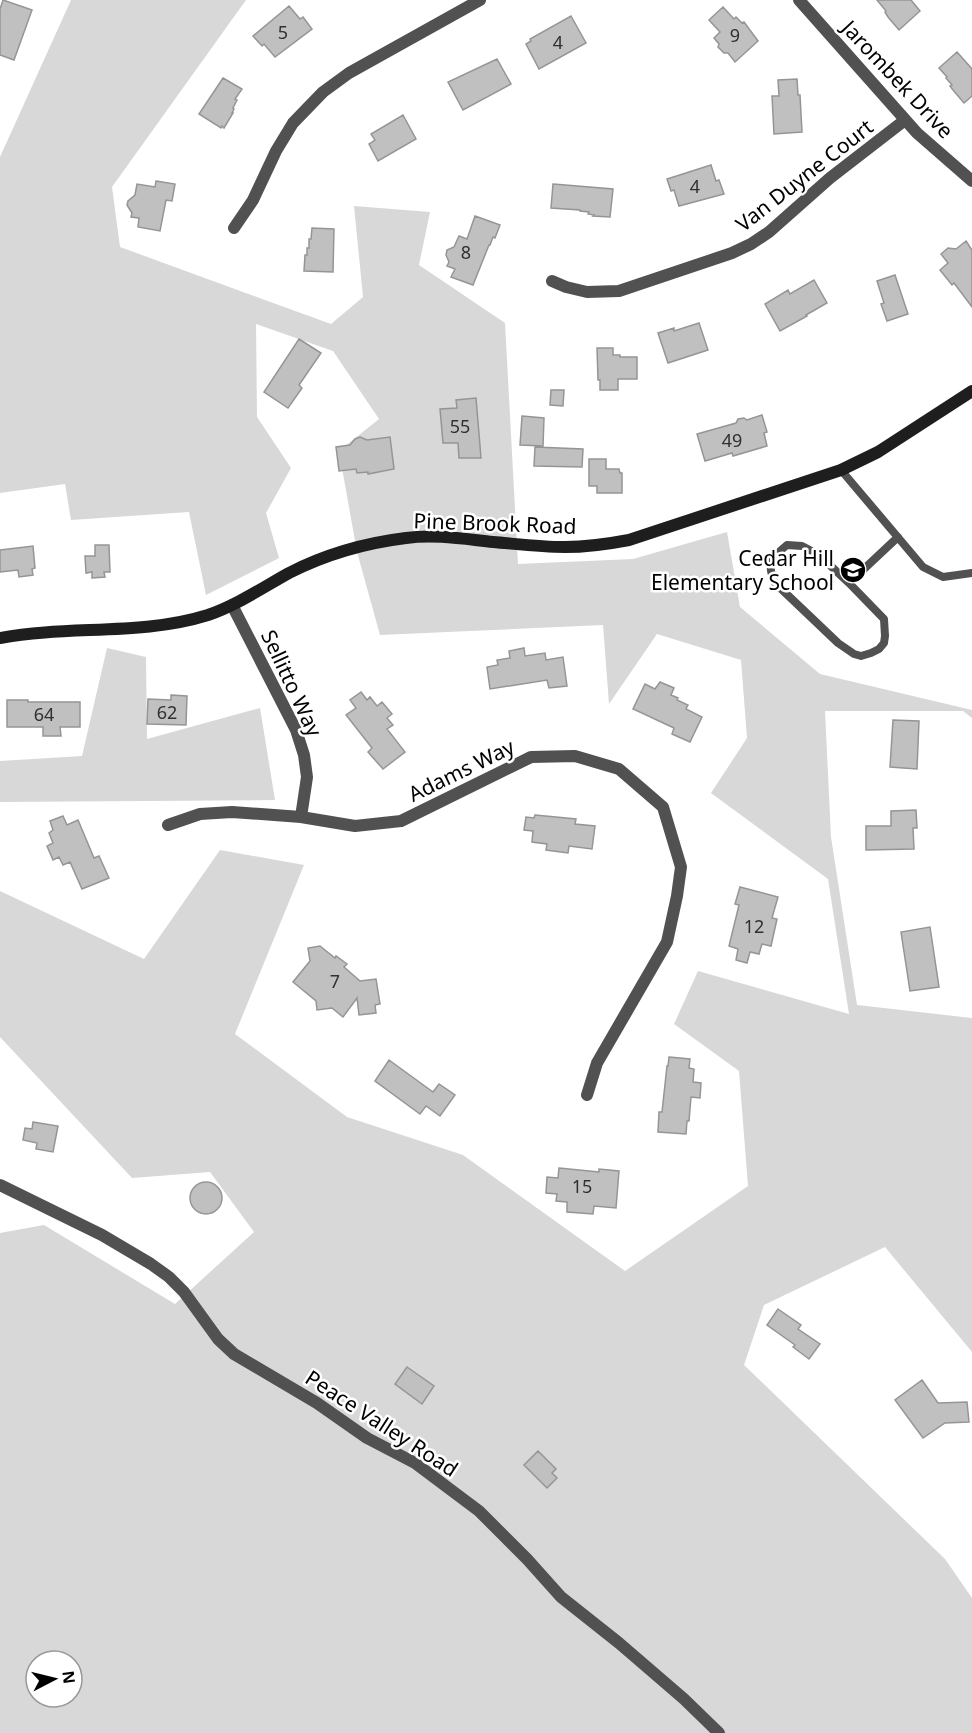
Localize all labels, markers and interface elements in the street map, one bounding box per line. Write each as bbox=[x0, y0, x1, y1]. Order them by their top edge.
street label: Jarombek Drive bbox=[835, 13, 960, 144]
house number: 5 bbox=[278, 20, 288, 44]
house number: 9 bbox=[730, 23, 740, 47]
house number: 4 bbox=[553, 30, 563, 54]
street label: Van Duyne Court bbox=[730, 112, 879, 237]
house number: 4 bbox=[690, 174, 700, 198]
house number: 8 bbox=[461, 240, 471, 264]
house number: 55 bbox=[450, 414, 470, 438]
house number: 49 bbox=[722, 428, 742, 452]
street label: Pine Brook Road bbox=[413, 506, 577, 540]
place label: Cedar Hill Elementary School bbox=[651, 544, 834, 596]
school or university icon: Cedar Hill Elementary School bbox=[838, 555, 868, 585]
street label: Sellitto Way bbox=[255, 625, 329, 741]
house number: 62 bbox=[157, 700, 177, 724]
house number: 64 bbox=[34, 702, 54, 726]
street label: Adams Way bbox=[403, 732, 519, 808]
house number: 12 bbox=[744, 914, 764, 938]
house number: 7 bbox=[330, 969, 340, 993]
house number: 15 bbox=[572, 1174, 592, 1198]
street label: Peace Valley Road bbox=[300, 1363, 464, 1483]
north arrow bbox=[24, 1649, 84, 1709]
text: N bbox=[57, 1669, 81, 1685]

